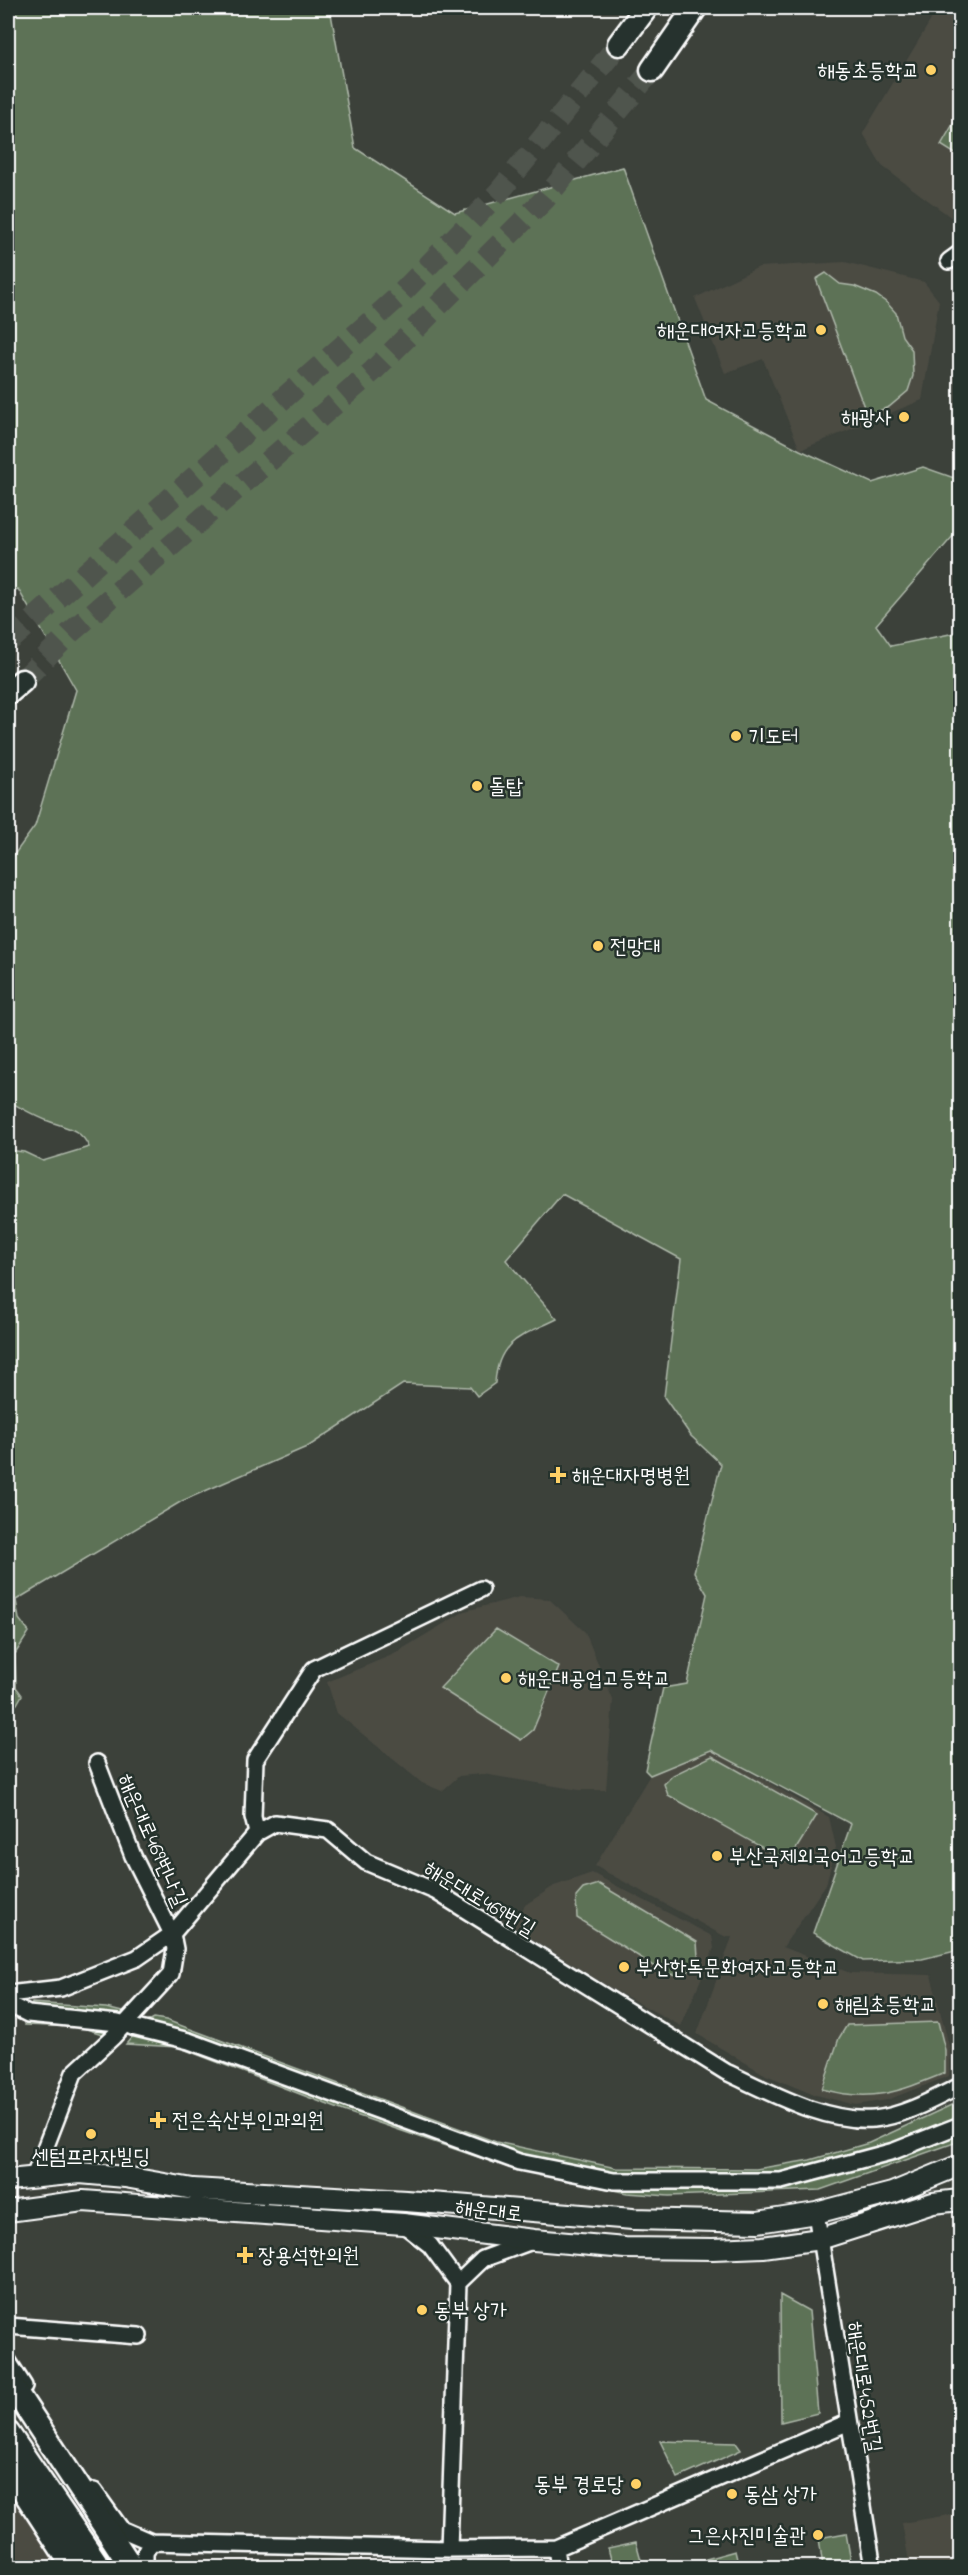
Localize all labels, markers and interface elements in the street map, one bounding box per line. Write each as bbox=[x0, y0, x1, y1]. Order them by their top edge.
place label: 해동초등학교 bbox=[818, 57, 919, 87]
marker: 해동초등학교 bbox=[924, 63, 938, 77]
place label: 해운대여자고등학교 bbox=[657, 317, 809, 347]
marker: 해운대여자고등학교 bbox=[814, 323, 828, 337]
place label: 해광사 bbox=[841, 404, 892, 434]
marker: 해광사 bbox=[897, 410, 911, 424]
place label: 기도터 bbox=[748, 723, 799, 753]
marker: 기도터 bbox=[729, 729, 743, 743]
place label: 돌탑 bbox=[489, 773, 523, 803]
marker: 돌탑 bbox=[470, 779, 484, 793]
place label: 전망대 bbox=[610, 933, 661, 963]
marker: 전망대 bbox=[591, 939, 605, 953]
place label: 해운대자명병원 bbox=[572, 1462, 690, 1492]
marker: 해운대자명병원 bbox=[549, 1466, 567, 1484]
place label: 해운대공업고등학교 bbox=[518, 1665, 670, 1695]
marker: 해운대공업고등학교 bbox=[499, 1671, 513, 1685]
street label: 해운대로469번나길 bbox=[108, 1770, 194, 1912]
place label: 부산국제외국어고등학교 bbox=[729, 1843, 915, 1873]
marker: 부산국제외국어고등학교 bbox=[710, 1849, 724, 1863]
street label: 해운대로469번길 bbox=[417, 1855, 541, 1945]
place label: 부산한독문화여자고등학교 bbox=[636, 1954, 839, 1984]
marker: 부산한독문화여자고등학교 bbox=[617, 1960, 631, 1974]
place label: 해림초등학교 bbox=[835, 1991, 936, 2021]
marker: 해림초등학교 bbox=[816, 1997, 830, 2011]
place label: 전은숙산부인과의원 bbox=[172, 2107, 324, 2137]
marker: 전은숙산부인과의원 bbox=[149, 2111, 167, 2129]
marker: 센텀프라자빌딩 bbox=[84, 2127, 98, 2141]
place label: 센텀프라자빌딩 bbox=[32, 2143, 150, 2173]
street label: 해운대로 bbox=[453, 2193, 524, 2231]
place label: 장용석한의원 bbox=[258, 2242, 359, 2272]
marker: 장용석한의원 bbox=[236, 2246, 254, 2264]
place label: 동부 상가 bbox=[434, 2297, 507, 2327]
marker: 동부 상가 bbox=[415, 2303, 429, 2317]
street label: 해운대로452번길 bbox=[838, 2320, 888, 2455]
place label: 동부 경로당 bbox=[534, 2471, 624, 2501]
marker: 동부 경로당 bbox=[629, 2477, 643, 2491]
place label: 동삼 상가 bbox=[744, 2481, 817, 2511]
marker: 동삼 상가 bbox=[725, 2487, 739, 2501]
place label: 그은사진미술관 bbox=[688, 2522, 806, 2552]
marker: 그은사진미술관 bbox=[811, 2528, 825, 2542]

